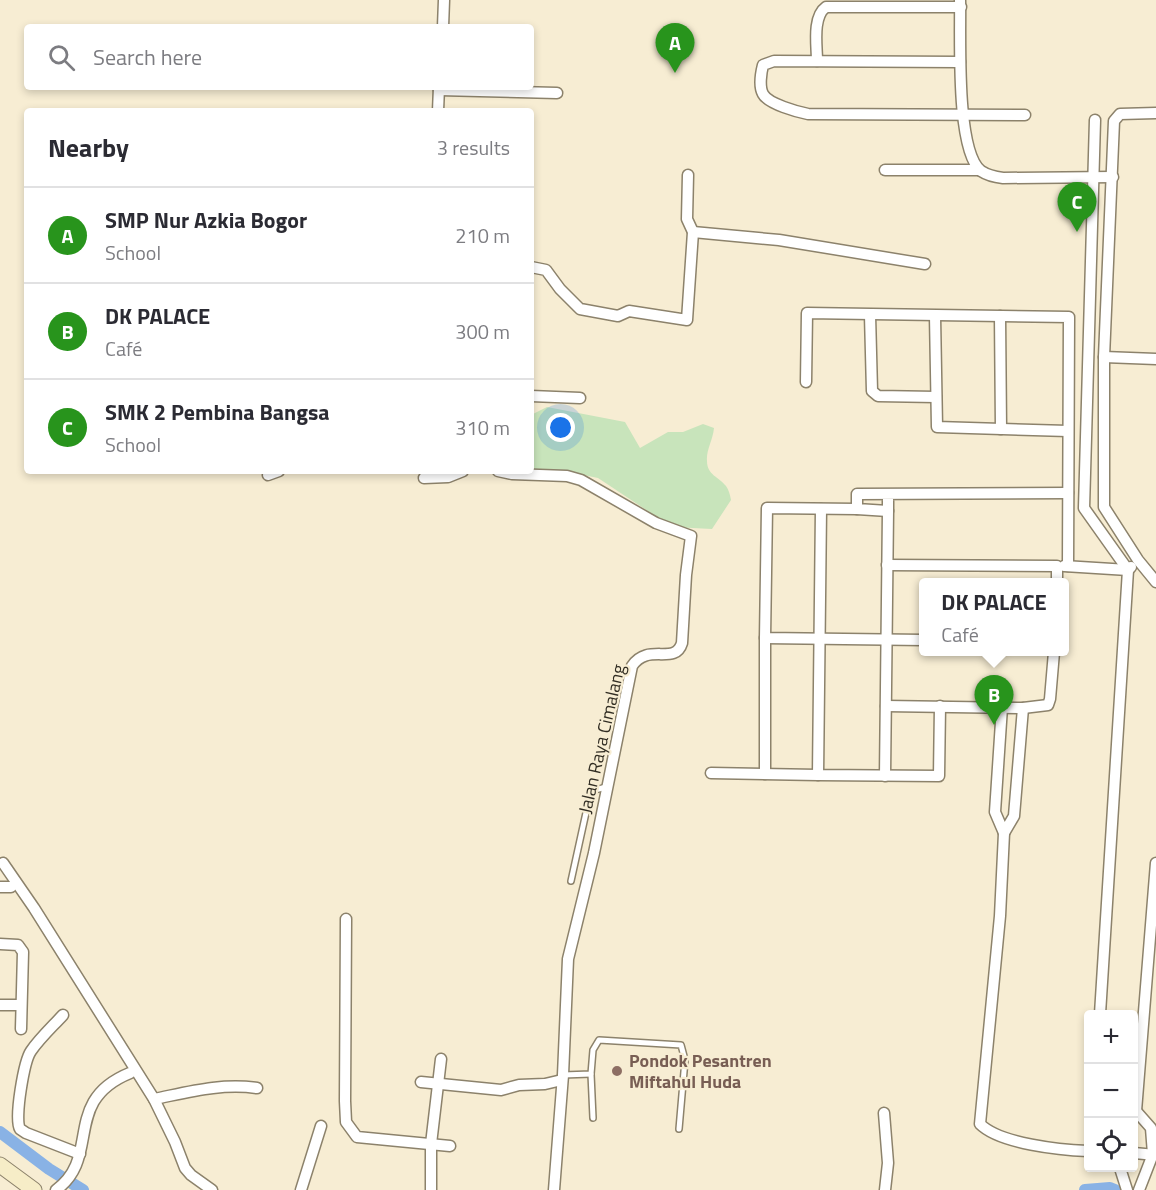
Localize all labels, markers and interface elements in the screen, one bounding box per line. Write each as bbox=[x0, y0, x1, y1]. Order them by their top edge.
pin: A bbox=[656, 23, 694, 73]
search box bbox=[24, 24, 534, 90]
text: Search here bbox=[93, 40, 202, 74]
icon: search bbox=[45, 41, 78, 74]
text: Nearby bbox=[48, 128, 129, 167]
text: 3 results bbox=[437, 132, 510, 163]
pin: C bbox=[1058, 182, 1096, 232]
text: SMP Nur Azkia Bogor bbox=[105, 203, 307, 237]
text: A bbox=[61, 220, 74, 251]
text: 210 m bbox=[455, 220, 510, 251]
text: School bbox=[105, 237, 161, 268]
text: DK PALACE bbox=[105, 299, 210, 333]
text: B bbox=[61, 316, 74, 347]
text: 300 m bbox=[455, 316, 510, 347]
text: Café bbox=[105, 333, 142, 364]
text: SMK 2 Pembina Bangsa bbox=[105, 395, 330, 429]
text: C bbox=[62, 412, 73, 443]
text: 310 m bbox=[455, 412, 510, 443]
your location bbox=[546, 413, 575, 442]
text: School bbox=[105, 429, 161, 460]
popup bbox=[919, 578, 1069, 656]
text: DK PALACE bbox=[941, 585, 1047, 619]
text: Café bbox=[941, 619, 979, 650]
street label: Jalan Raya Cimalang bbox=[571, 662, 632, 816]
pin: B bbox=[974, 676, 1014, 725]
map controls bbox=[1084, 1010, 1138, 1172]
button: + bbox=[1084, 1010, 1138, 1064]
place label: Pondok Pesantren Miftahul Huda bbox=[629, 1047, 772, 1095]
marker: Pondok Pesantren Miftahul Huda bbox=[610, 1064, 624, 1078]
button: − bbox=[1084, 1064, 1138, 1118]
button: locate bbox=[1084, 1118, 1138, 1172]

